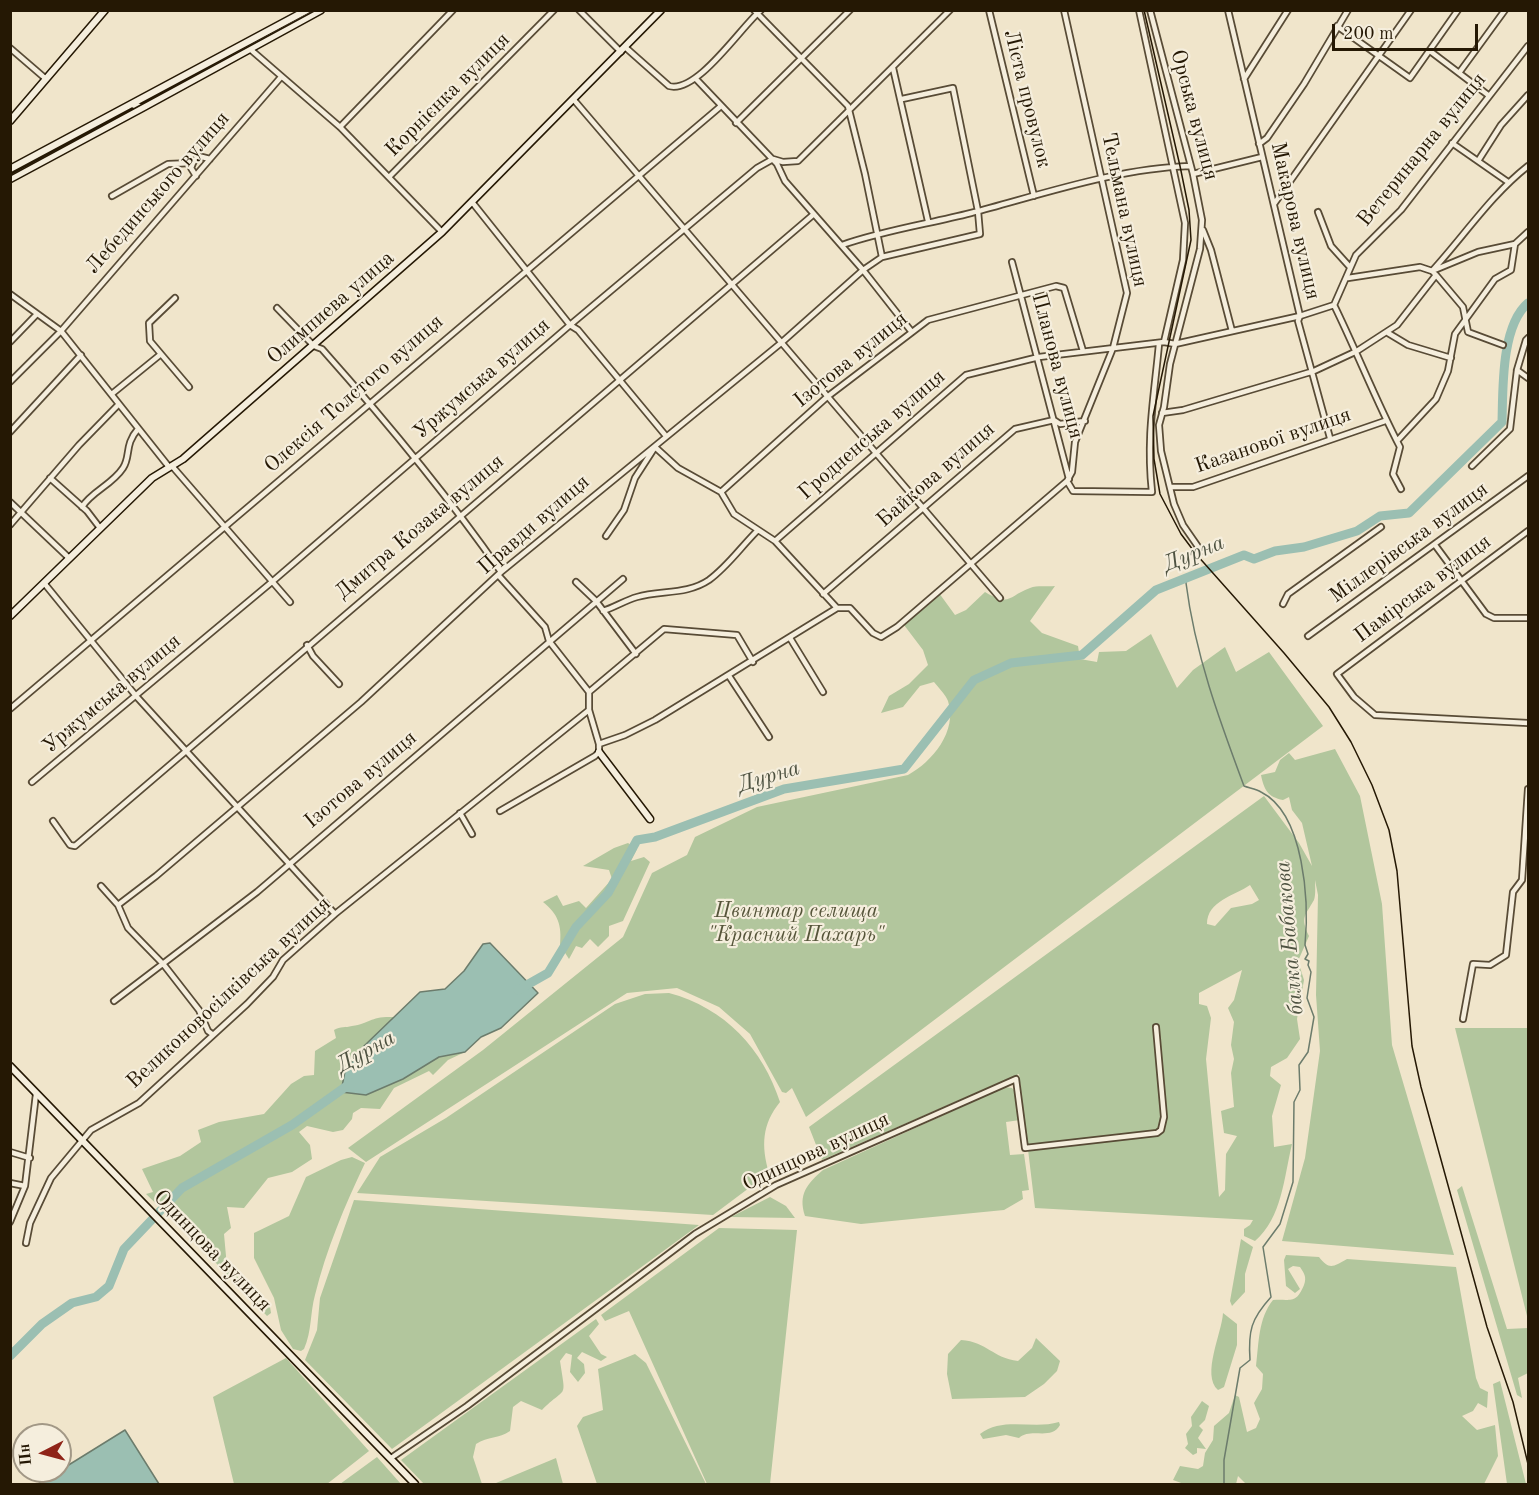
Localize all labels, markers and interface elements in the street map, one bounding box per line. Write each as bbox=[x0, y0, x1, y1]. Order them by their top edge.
scale bar bbox=[1335, 12, 1480, 50]
text: 200 m bbox=[1343, 25, 1394, 43]
street label: Корнієнка вулиця bbox=[380, 27, 516, 163]
street label: Ліста провулок bbox=[998, 27, 1056, 171]
street label: Орська вулиця bbox=[1164, 47, 1224, 183]
street label: Ветеринарна вулиця bbox=[1352, 68, 1492, 232]
street label: Лебединського вулиця bbox=[81, 107, 235, 279]
street label: Тельмана вулиця bbox=[1095, 131, 1153, 289]
street label: Макарова вулиця bbox=[1265, 140, 1325, 302]
street label: Олимпиева улица bbox=[262, 246, 400, 370]
street label: Планова вулиця bbox=[1025, 290, 1089, 442]
street label: Ізотова вулиця bbox=[789, 307, 913, 413]
street label: Олексія Толстого вулиця bbox=[259, 309, 449, 479]
street label: Уржумська вулиця bbox=[409, 313, 555, 445]
street label: Гродненська вулиця bbox=[793, 364, 951, 506]
street label: Казанової вулиця bbox=[1191, 402, 1355, 480]
street label: Байкова вулиця bbox=[872, 417, 1000, 533]
street label: Дмитра Козака вулиця bbox=[331, 449, 509, 605]
street label: Правди вулиця bbox=[473, 470, 595, 580]
street label: Міллерівська вулиця bbox=[1325, 477, 1493, 609]
street label: Памірська вулиця bbox=[1350, 529, 1496, 649]
water label: Дурна bbox=[1160, 530, 1228, 578]
street label: Уржумська вулиця bbox=[38, 629, 186, 759]
street label: Ізотова вулиця bbox=[300, 726, 422, 834]
water label: Дурна bbox=[735, 755, 803, 799]
water label: балка Бабакова bbox=[1270, 860, 1310, 1016]
street label: Великоновосілківська вулиця bbox=[122, 892, 336, 1094]
park label: Цвинтар селища "Красний Пахарь" bbox=[708, 898, 884, 948]
water label: Дурна bbox=[332, 1025, 400, 1079]
street label: Одинцова вулиця bbox=[739, 1107, 893, 1197]
street label: Одинцова вулиця bbox=[148, 1185, 276, 1317]
north arrow bbox=[12, 1423, 72, 1483]
text: Пн bbox=[17, 1443, 35, 1466]

